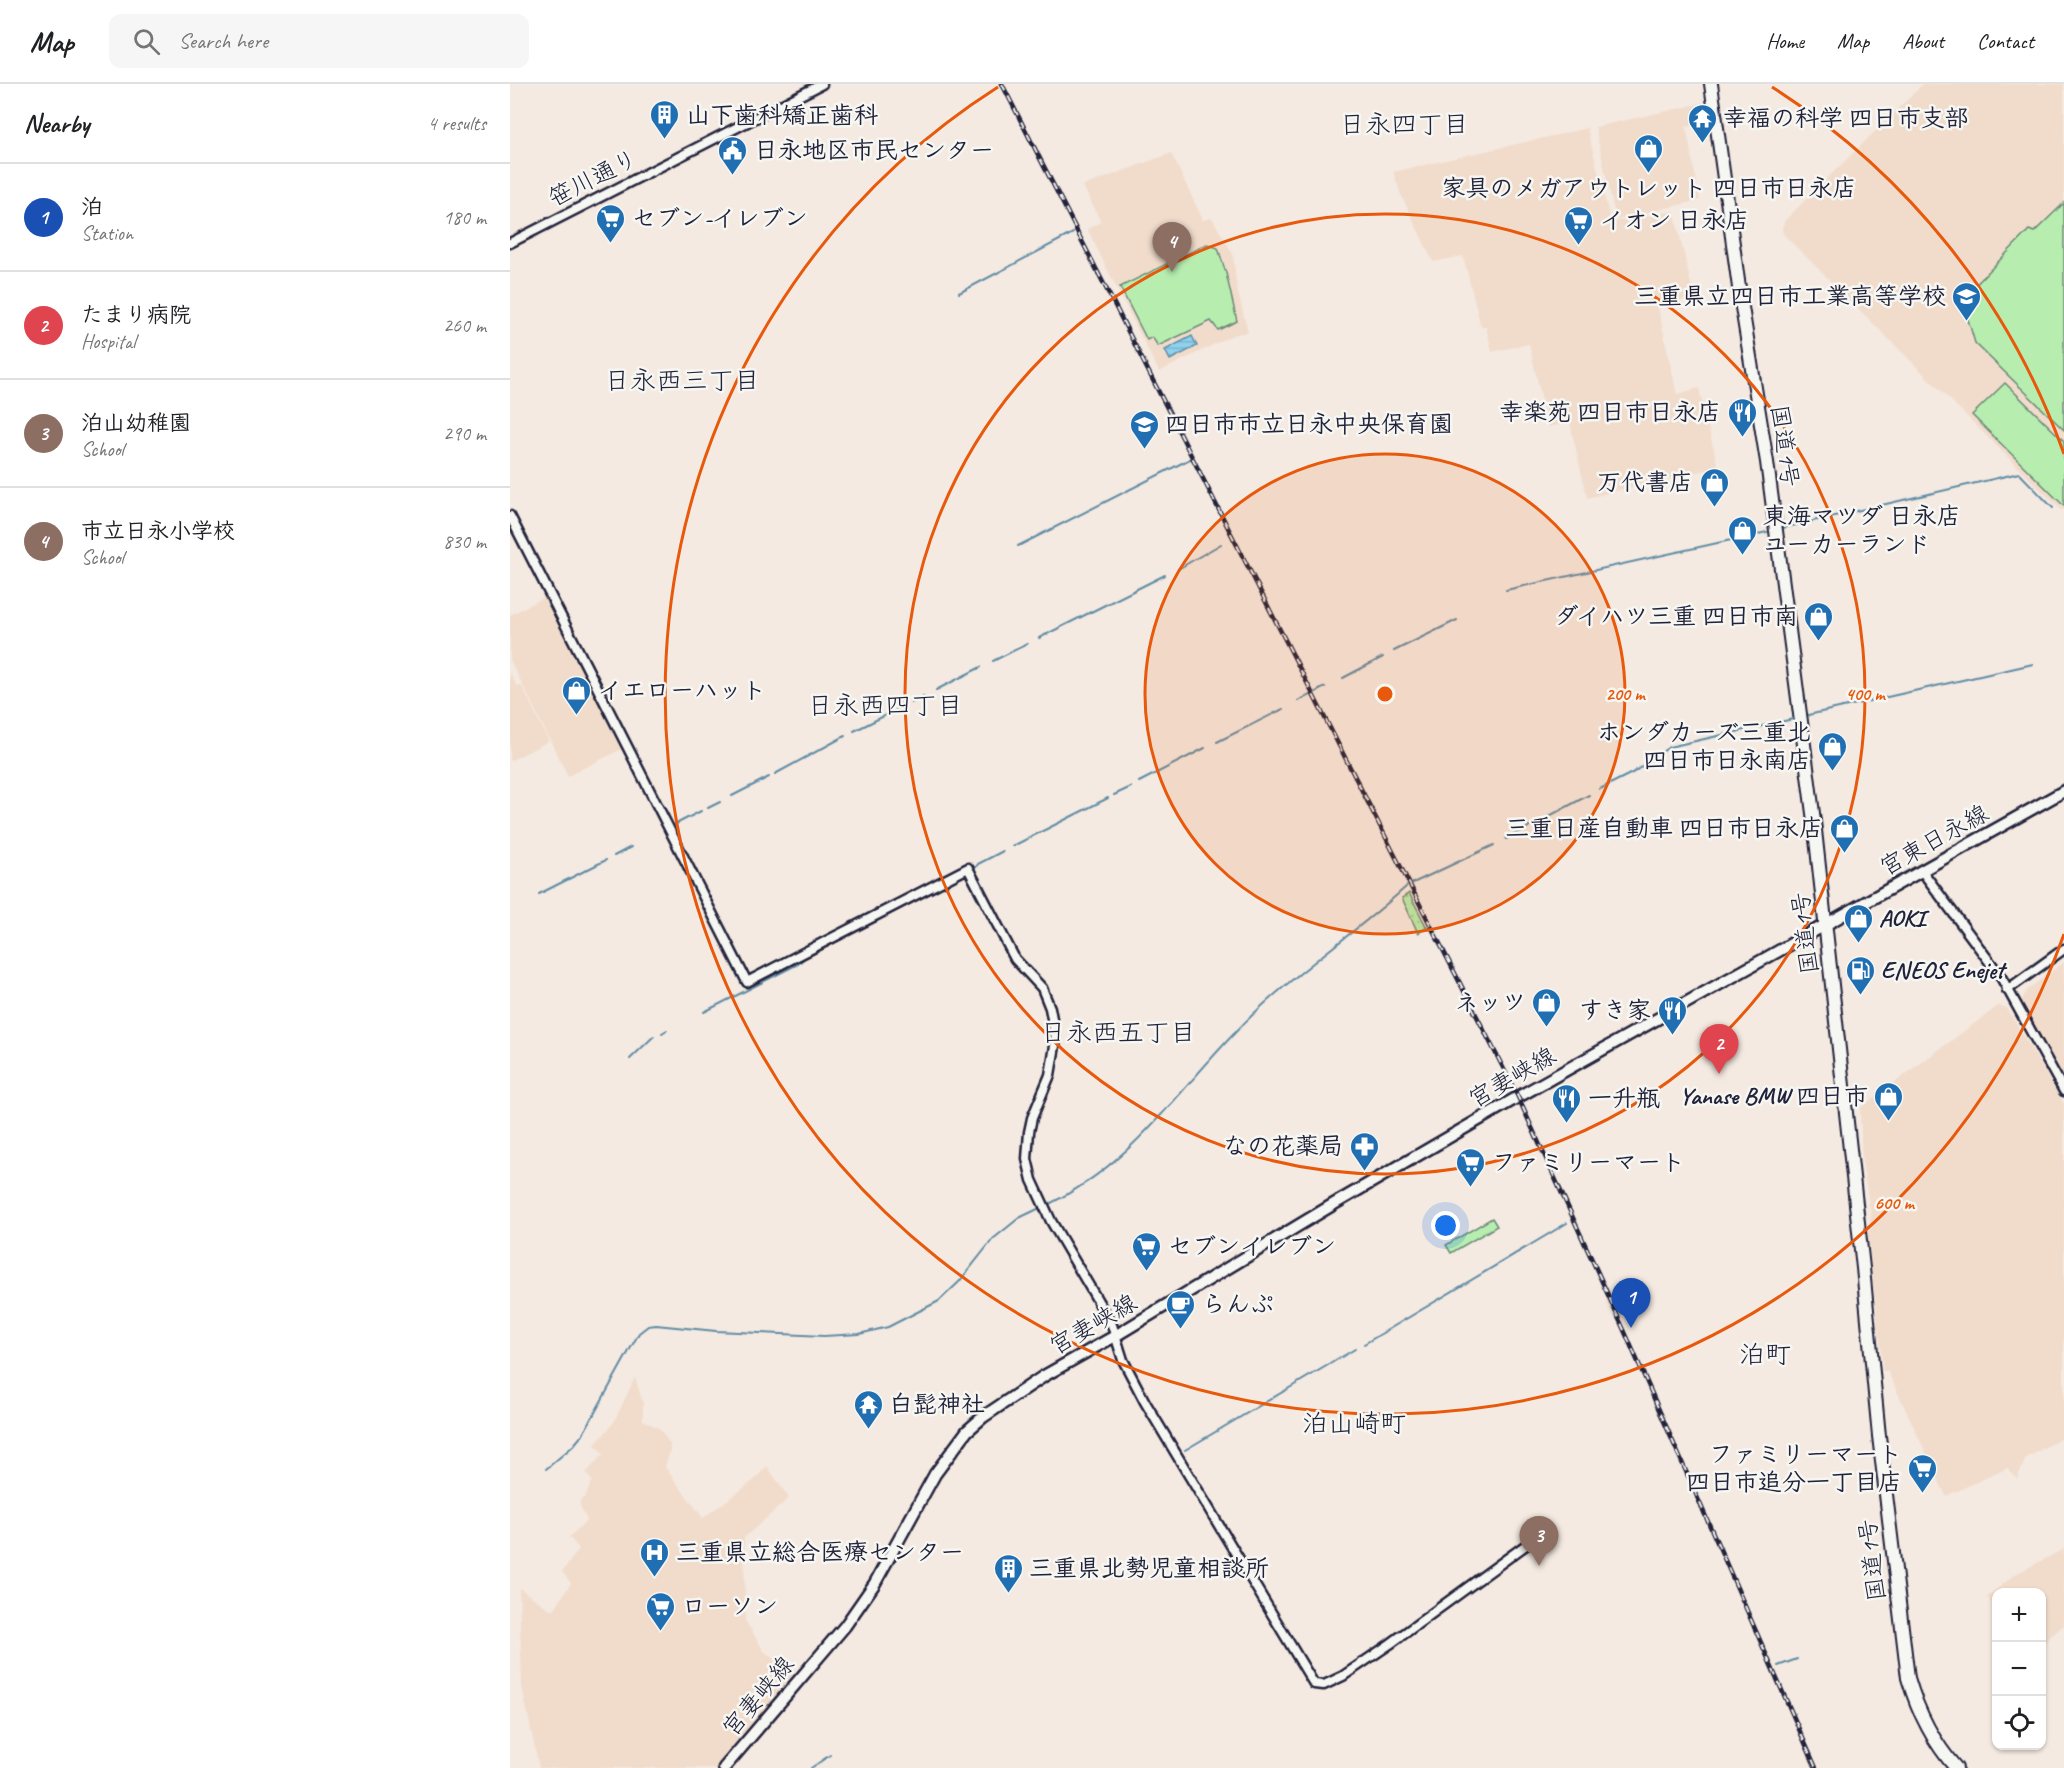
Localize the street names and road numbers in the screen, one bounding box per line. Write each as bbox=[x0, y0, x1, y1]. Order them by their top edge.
street label: 笹川通り bbox=[543, 143, 643, 213]
street label: 国道1号 bbox=[1764, 403, 1806, 489]
street label: 宮東日永線 bbox=[1874, 798, 1994, 882]
street label: 国道1号 bbox=[1785, 890, 1825, 976]
street label: 宮妻峡線 bbox=[1463, 1040, 1561, 1114]
street label: 宮妻峡線 bbox=[1044, 1287, 1142, 1361]
street label: 国道1号 bbox=[1852, 1517, 1892, 1603]
street label: 宮妻峡線 bbox=[716, 1650, 800, 1742]

